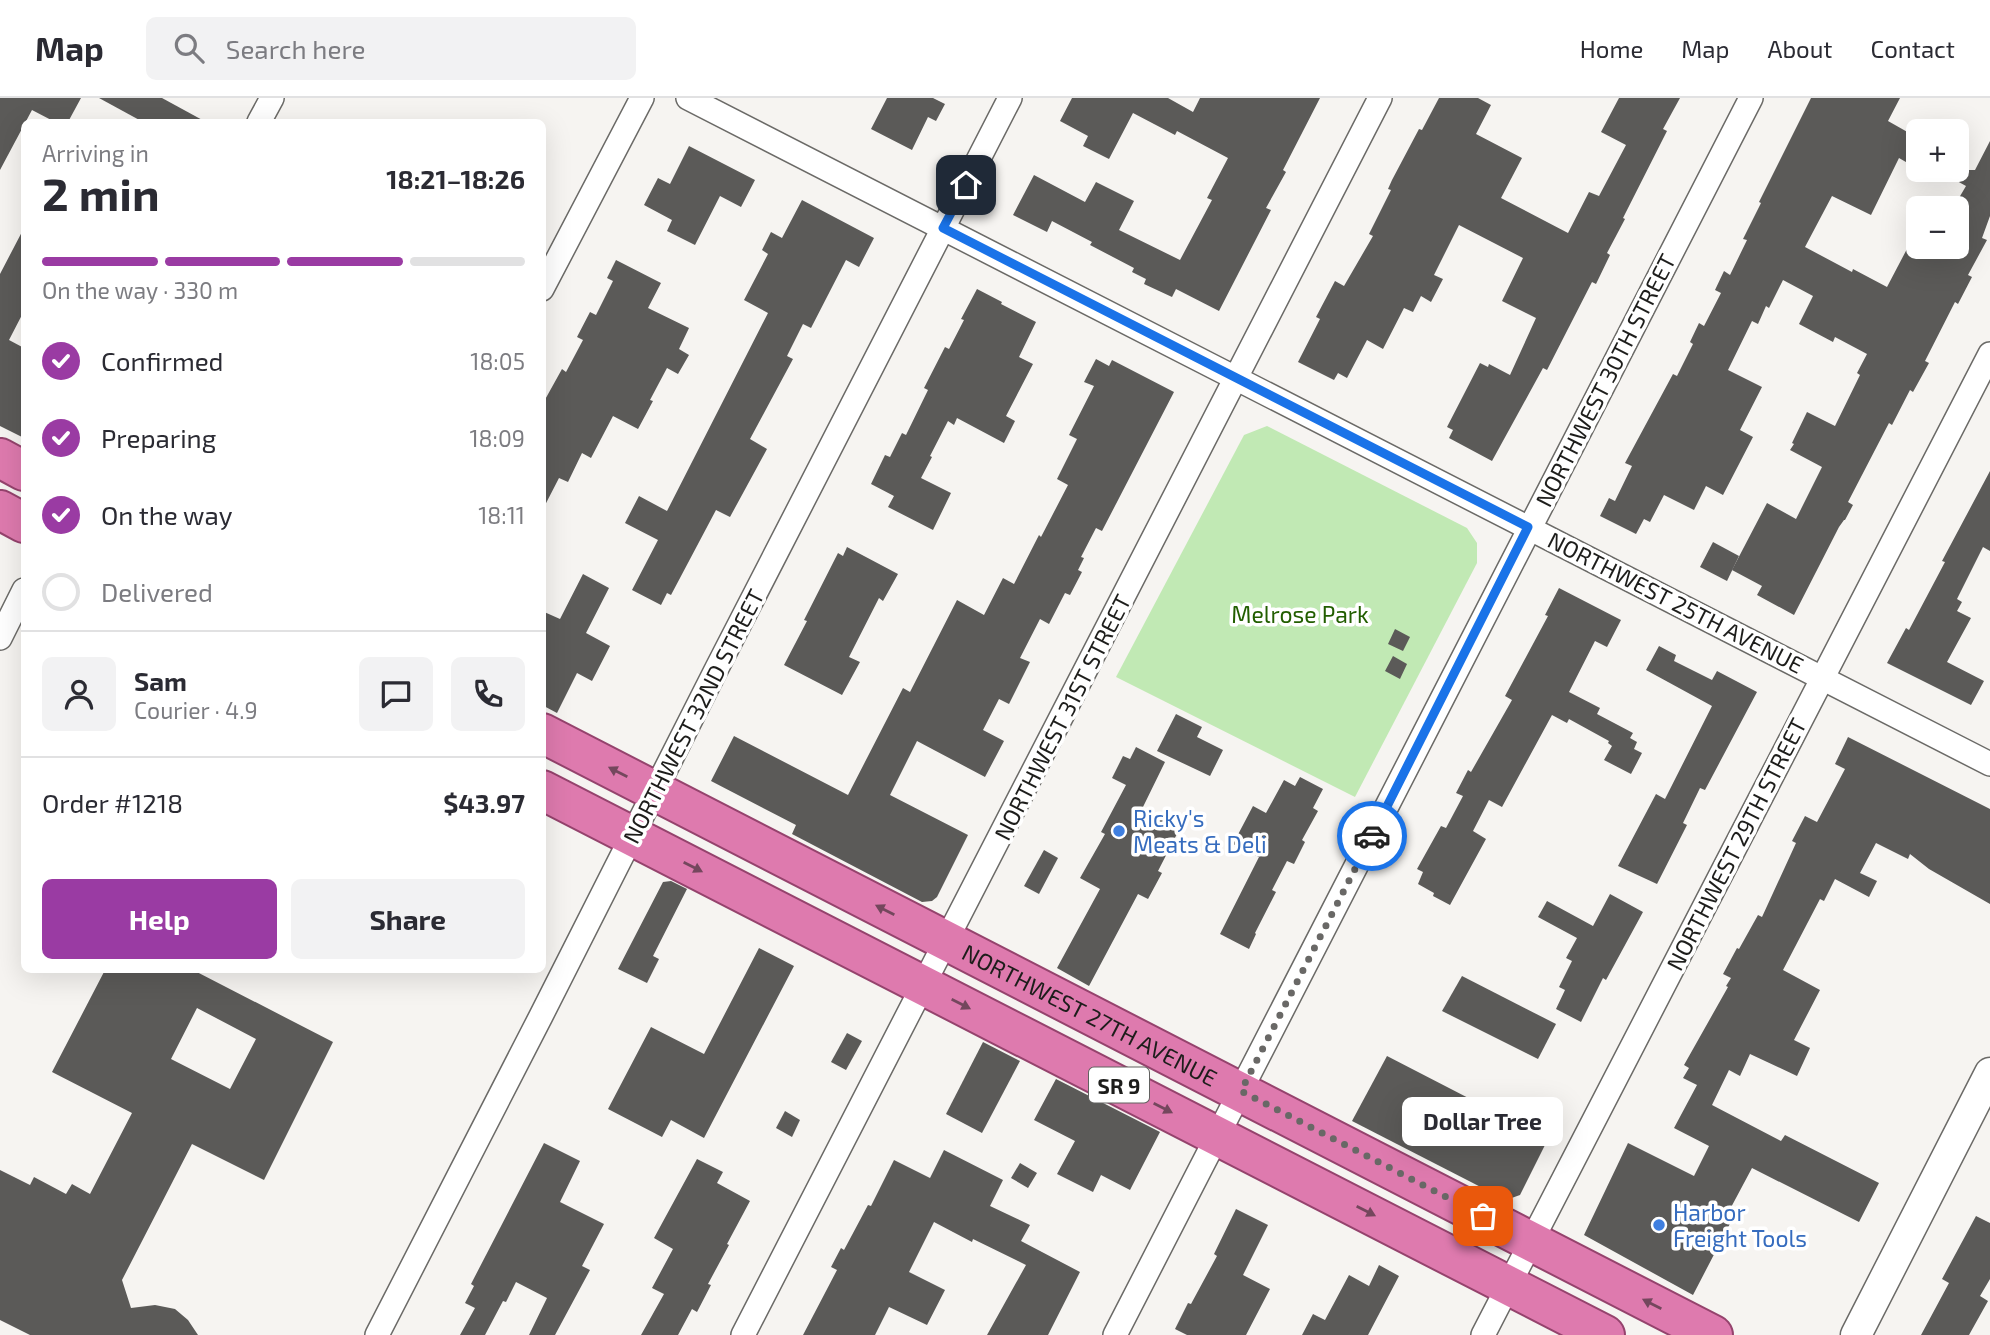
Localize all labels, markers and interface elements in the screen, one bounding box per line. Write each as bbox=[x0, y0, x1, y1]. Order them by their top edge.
search box bbox=[146, 17, 636, 80]
text: Map bbox=[35, 28, 104, 68]
icon: search bbox=[170, 29, 208, 67]
text: Search here bbox=[226, 33, 365, 64]
text: Home bbox=[1580, 34, 1643, 63]
text: Map bbox=[1681, 34, 1729, 63]
text: About bbox=[1767, 34, 1833, 63]
text: Contact bbox=[1871, 34, 1955, 63]
map controls bbox=[1906, 119, 1969, 259]
button: + bbox=[1906, 119, 1969, 182]
text: Arriving in bbox=[42, 139, 149, 167]
pin bbox=[936, 155, 996, 215]
text: 18:21–18:26 bbox=[386, 163, 525, 194]
text: 2 min bbox=[42, 165, 160, 220]
icon: home bbox=[947, 166, 985, 204]
button: − bbox=[1906, 196, 1969, 259]
street label: NORTHWEST 30TH STREET bbox=[1529, 249, 1681, 511]
text: On the way · 330 m bbox=[42, 276, 238, 304]
icon: check bbox=[42, 342, 80, 380]
text: Confirmed bbox=[101, 345, 224, 376]
text: 18:05 bbox=[470, 347, 525, 375]
icon: check bbox=[42, 419, 80, 457]
text: Preparing bbox=[101, 422, 216, 453]
text: 18:09 bbox=[469, 424, 525, 452]
icon: check bbox=[42, 496, 80, 534]
text: On the way bbox=[101, 499, 232, 530]
text: 18:11 bbox=[478, 501, 525, 529]
street label: NORTHWEST 25TH AVENUE bbox=[1543, 525, 1809, 679]
text: Delivered bbox=[101, 576, 213, 607]
street label: NORTHWEST 32ND STREET bbox=[617, 584, 769, 848]
street label: NORTHWEST 31ST STREET bbox=[988, 589, 1136, 845]
park label: Melrose Park bbox=[1231, 600, 1369, 628]
button: person bbox=[42, 657, 116, 731]
button: chat bbox=[359, 657, 433, 731]
button: phone bbox=[451, 657, 525, 731]
text: Sam bbox=[134, 665, 187, 696]
text: Courier · 4.9 bbox=[134, 696, 258, 724]
street label: NORTHWEST 29TH STREET bbox=[1660, 713, 1812, 975]
one-way arrow bbox=[608, 766, 628, 777]
text: Order #1218 bbox=[42, 787, 183, 818]
text: $43.97 bbox=[443, 787, 525, 818]
courier bbox=[1337, 801, 1407, 871]
place label: Ricky's Meats & Deli bbox=[1133, 804, 1267, 858]
icon: car bbox=[1353, 817, 1391, 855]
marker: Ricky's Meats & Deli bbox=[1111, 823, 1127, 839]
one-way arrow bbox=[683, 861, 703, 872]
button: Help bbox=[42, 879, 277, 959]
button: Share bbox=[291, 879, 525, 959]
one-way arrow bbox=[875, 904, 895, 916]
street label: NORTHWEST 27TH AVENUE bbox=[958, 938, 1222, 1092]
one-way arrow bbox=[951, 999, 971, 1010]
road number: SR 9 bbox=[1089, 1068, 1149, 1102]
callout: Dollar Tree bbox=[1402, 1097, 1564, 1146]
one-way arrow bbox=[1153, 1102, 1173, 1114]
text: Dollar Tree bbox=[1423, 1107, 1542, 1135]
pin bbox=[1453, 1186, 1513, 1246]
icon: bag bbox=[1464, 1197, 1502, 1235]
place label: Harbor Freight Tools bbox=[1673, 1198, 1807, 1252]
one-way arrow bbox=[1356, 1206, 1376, 1217]
marker: Harbor Freight Tools bbox=[1651, 1217, 1667, 1233]
one-way arrow bbox=[1642, 1298, 1662, 1310]

